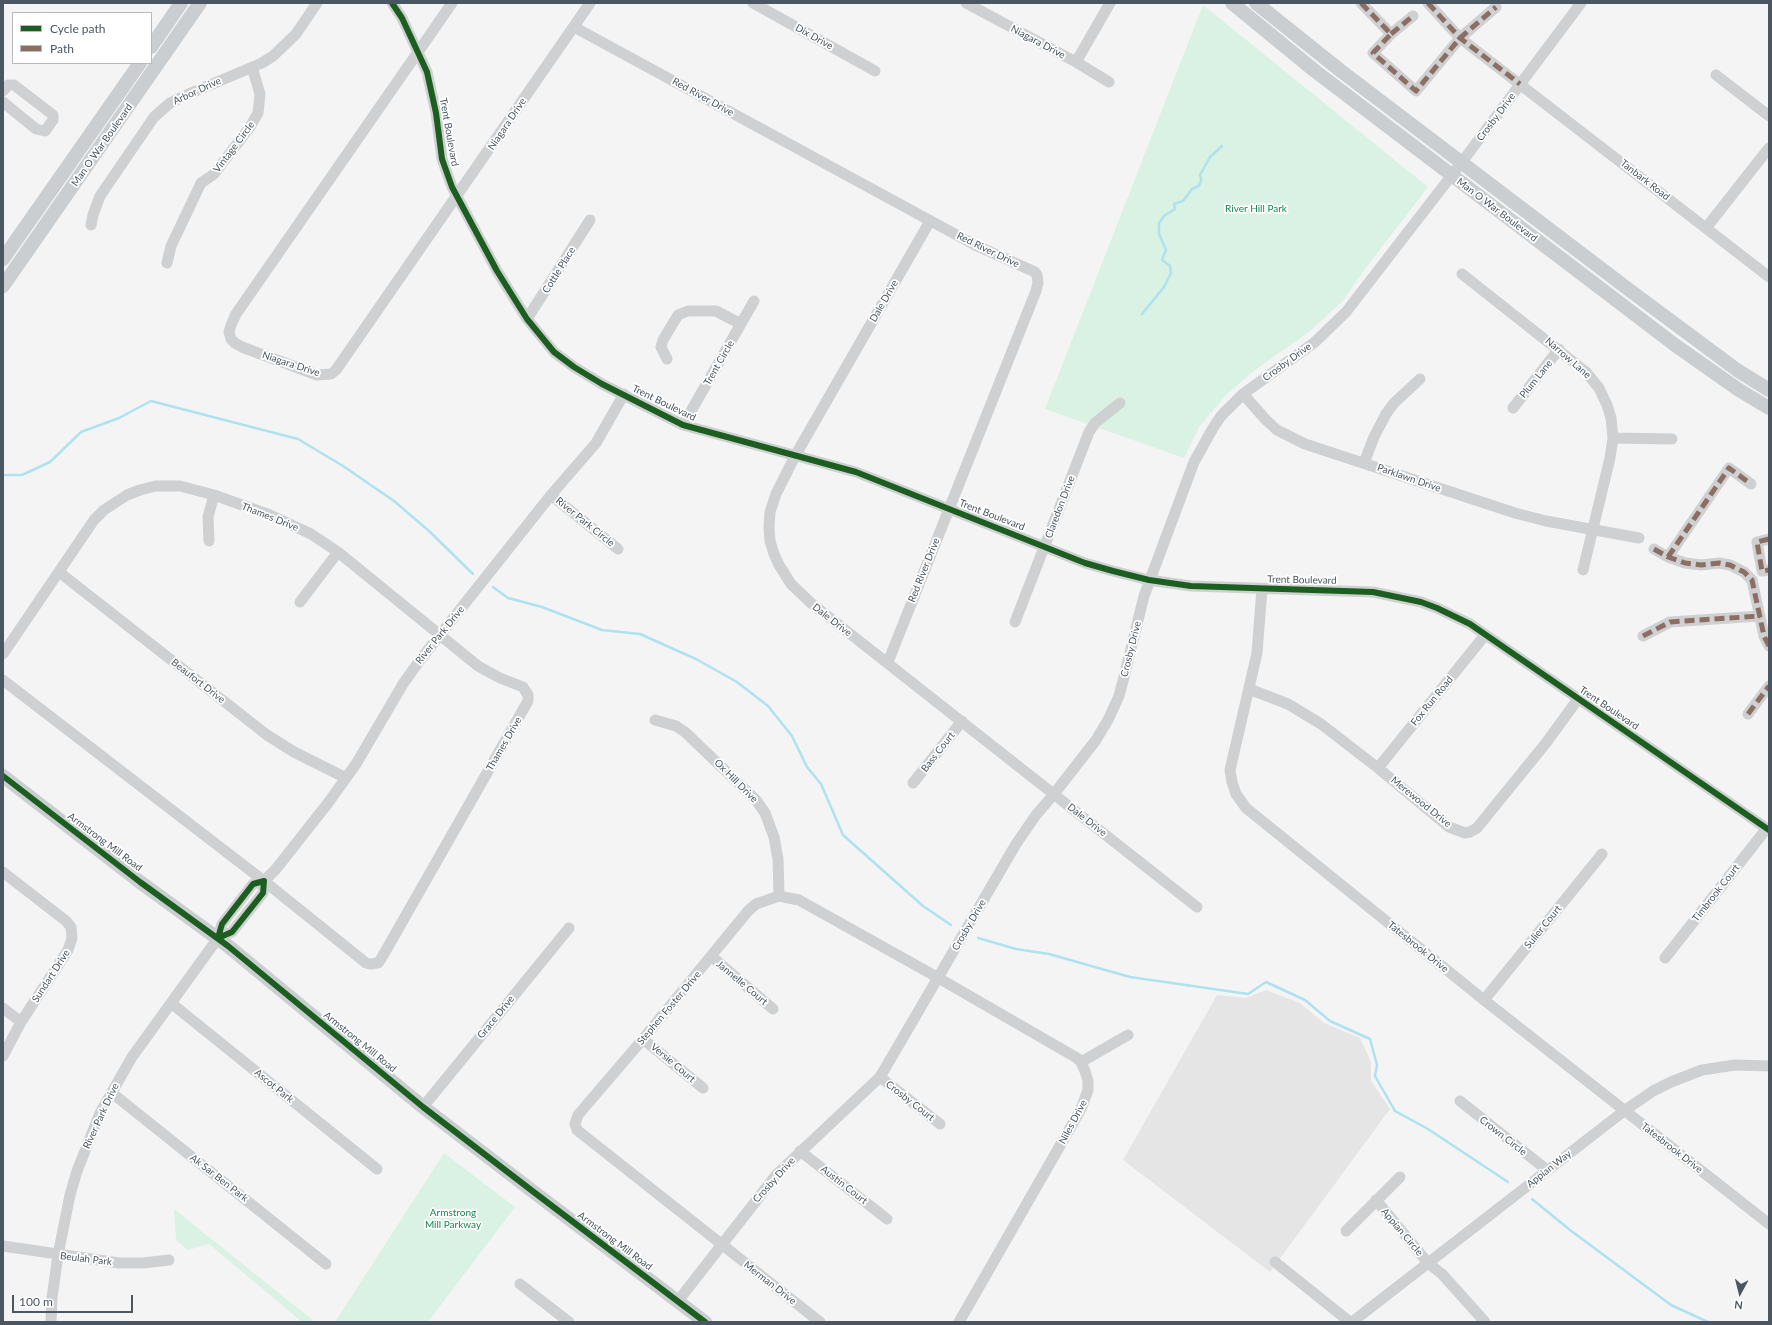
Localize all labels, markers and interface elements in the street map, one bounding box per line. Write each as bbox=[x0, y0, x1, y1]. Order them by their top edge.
legend bbox=[12, 12, 152, 64]
text: Cycle path bbox=[50, 21, 105, 36]
street label: Dix Drive bbox=[793, 22, 835, 52]
street label: Niagara Drive bbox=[1009, 23, 1067, 61]
text: Path bbox=[50, 41, 74, 56]
street label: Arbor Drive bbox=[171, 75, 223, 107]
street label: Red River Drive bbox=[670, 75, 736, 119]
street label: Crosby Drive bbox=[1474, 91, 1518, 143]
street label: Niagara Drive bbox=[485, 96, 529, 152]
street label: Trent Boulevard bbox=[437, 97, 461, 167]
street label: Man O War Boulevard bbox=[69, 101, 135, 189]
street label: Vintage Circle bbox=[211, 119, 257, 175]
street label: Tanbark Road bbox=[1618, 157, 1672, 203]
street label: Man O War Boulevard bbox=[1454, 176, 1540, 244]
park label: River Hill Park bbox=[1225, 203, 1287, 215]
street label: Red River Drive bbox=[955, 230, 1021, 270]
street label: Cottle Place bbox=[540, 245, 578, 295]
street label: Dale Drive bbox=[867, 278, 901, 324]
street label: Narrow Lane bbox=[1543, 335, 1593, 381]
street label: Trent Circle bbox=[701, 338, 737, 388]
street label: Crosby Drive bbox=[1260, 340, 1314, 384]
street label: Niagara Drive bbox=[261, 349, 321, 379]
street label: Plum Lane bbox=[1517, 357, 1555, 401]
street label: Trent Boulevard bbox=[630, 382, 698, 424]
street label: Parklawn Drive bbox=[1376, 461, 1442, 495]
street label: Claredon Drive bbox=[1043, 474, 1077, 540]
street label: River Park Circle bbox=[553, 495, 617, 549]
street label: Trent Boulevard bbox=[957, 497, 1027, 533]
street label: Thames Drive bbox=[240, 500, 300, 534]
street label: Red River Drive bbox=[906, 536, 942, 604]
street label: Trent Boulevard bbox=[1267, 573, 1337, 587]
street label: Dale Drive bbox=[810, 601, 854, 639]
street label: River Park Drive bbox=[413, 604, 467, 666]
street label: Crosby Drive bbox=[1118, 620, 1144, 678]
street label: Beaufort Drive bbox=[169, 656, 227, 706]
street label: Fox Run Road bbox=[1408, 674, 1456, 728]
street label: Trent Boulevard bbox=[1577, 684, 1641, 732]
street label: Thames Drive bbox=[484, 715, 524, 773]
street label: Bass Court bbox=[919, 730, 957, 774]
street label: Ox Hill Drive bbox=[712, 757, 760, 805]
street label: Merewood Drive bbox=[1388, 774, 1454, 830]
street label: Dale Drive bbox=[1065, 801, 1109, 839]
street label: Armstrong Mill Road bbox=[65, 810, 145, 874]
street label: Timbrook Court bbox=[1690, 862, 1742, 924]
street label: Crosby Drive bbox=[950, 897, 988, 953]
street label: Sulier Court bbox=[1522, 903, 1564, 951]
street label: Tatesbrook Drive bbox=[1385, 919, 1451, 975]
street label: Sundart Drive bbox=[29, 947, 73, 1005]
street label: Jannelle Court bbox=[714, 958, 770, 1008]
street label: Stephen Foster Drive bbox=[635, 969, 703, 1047]
street label: Grace Drive bbox=[475, 993, 517, 1041]
street label: Armstrong Mill Road bbox=[321, 1009, 399, 1075]
street label: Versie Court bbox=[648, 1041, 698, 1085]
street label: Ascot Park bbox=[252, 1067, 296, 1105]
street label: Crosby Court bbox=[883, 1078, 937, 1124]
street label: River Park Drive bbox=[81, 1081, 121, 1151]
street label: Niles Drive bbox=[1056, 1098, 1090, 1146]
street label: Crown Circle bbox=[1477, 1114, 1529, 1158]
street label: Tatesbrook Drive bbox=[1639, 1120, 1705, 1176]
street label: Appian Way bbox=[1524, 1148, 1574, 1190]
street label: Ak Sar Ben Park bbox=[188, 1152, 250, 1204]
street label: Crosby Drive bbox=[750, 1155, 798, 1205]
street label: Austin Court bbox=[818, 1163, 870, 1207]
street label: Appian Circle bbox=[1379, 1206, 1425, 1258]
park label: Armstrong Mill Parkway bbox=[425, 1207, 481, 1230]
street label: Armstrong Mill Road bbox=[575, 1209, 655, 1273]
street label: Beulah Park bbox=[59, 1250, 113, 1268]
street label: Merman Drive bbox=[741, 1259, 799, 1307]
north arrow bbox=[1720, 1273, 1760, 1313]
scale bar bbox=[14, 1287, 135, 1313]
text: 100 m bbox=[19, 1294, 53, 1309]
text: N bbox=[1733, 1298, 1743, 1312]

